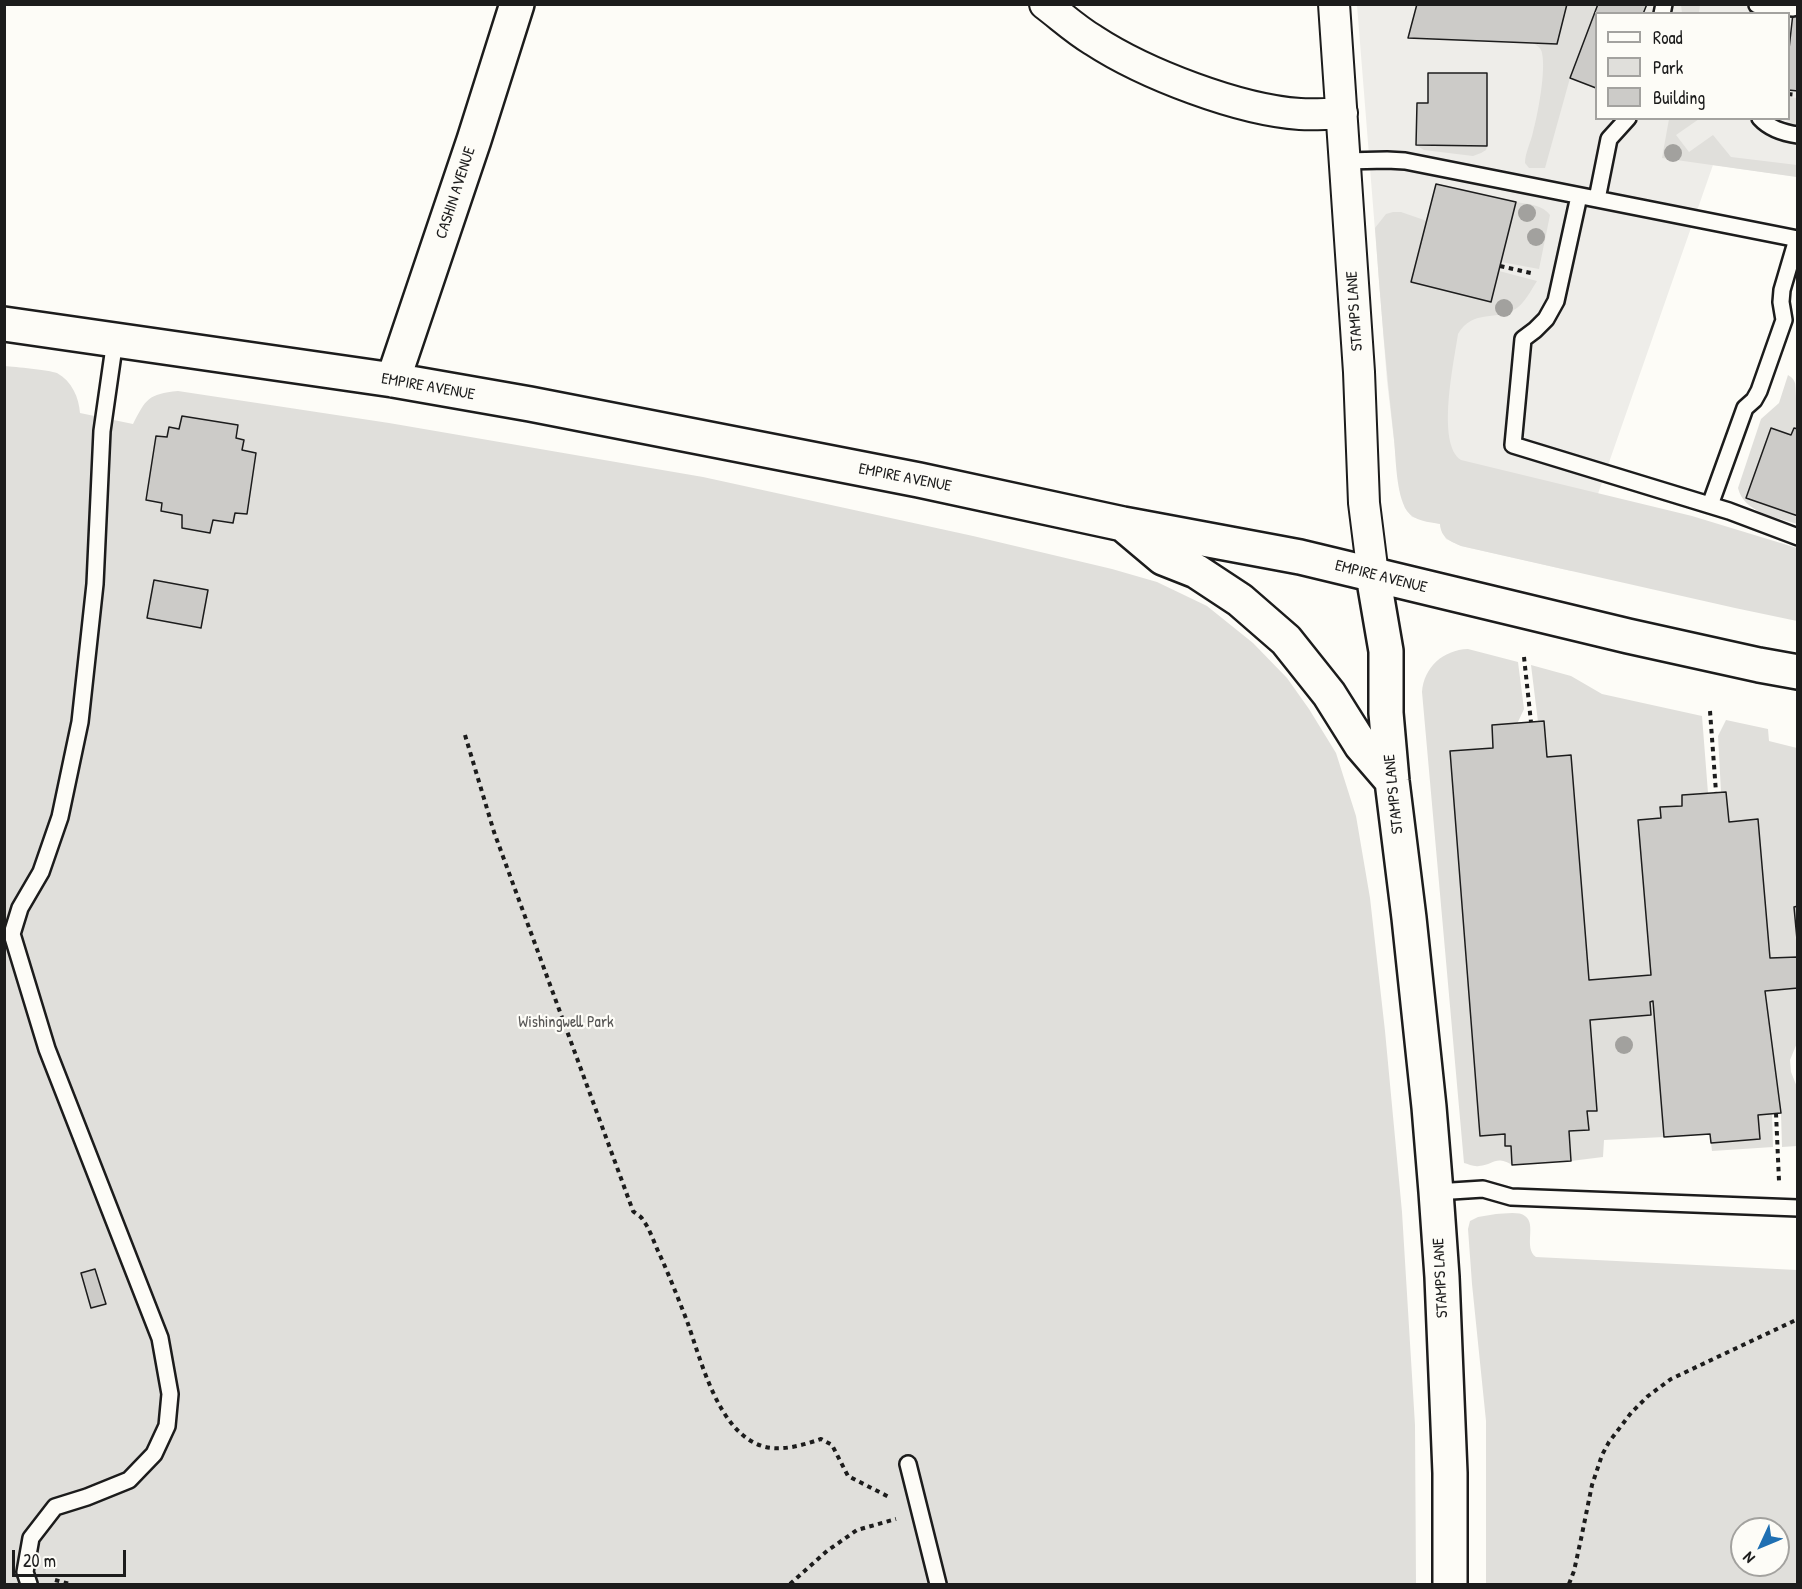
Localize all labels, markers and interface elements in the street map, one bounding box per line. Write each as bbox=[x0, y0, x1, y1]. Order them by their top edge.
legend bbox=[1595, 12, 1790, 120]
text: Road bbox=[1653, 25, 1683, 50]
text: Park bbox=[1653, 55, 1683, 80]
text: Building bbox=[1653, 85, 1705, 110]
street label: CASHIN AVENUE bbox=[432, 145, 480, 241]
street label: STAMPS LANE bbox=[1343, 270, 1367, 352]
street label: EMPIRE AVENUE bbox=[380, 369, 476, 405]
street label: EMPIRE AVENUE bbox=[857, 460, 953, 496]
street label: EMPIRE AVENUE bbox=[1333, 556, 1429, 598]
street label: STAMPS LANE bbox=[1380, 753, 1408, 835]
park label: Wishingwell Park bbox=[518, 1013, 614, 1033]
street label: STAMPS LANE bbox=[1429, 1237, 1453, 1319]
north arrow bbox=[1730, 1517, 1790, 1577]
scale bar bbox=[15, 1538, 129, 1576]
text: N bbox=[1738, 1547, 1759, 1569]
text: 20 m bbox=[23, 1548, 56, 1573]

